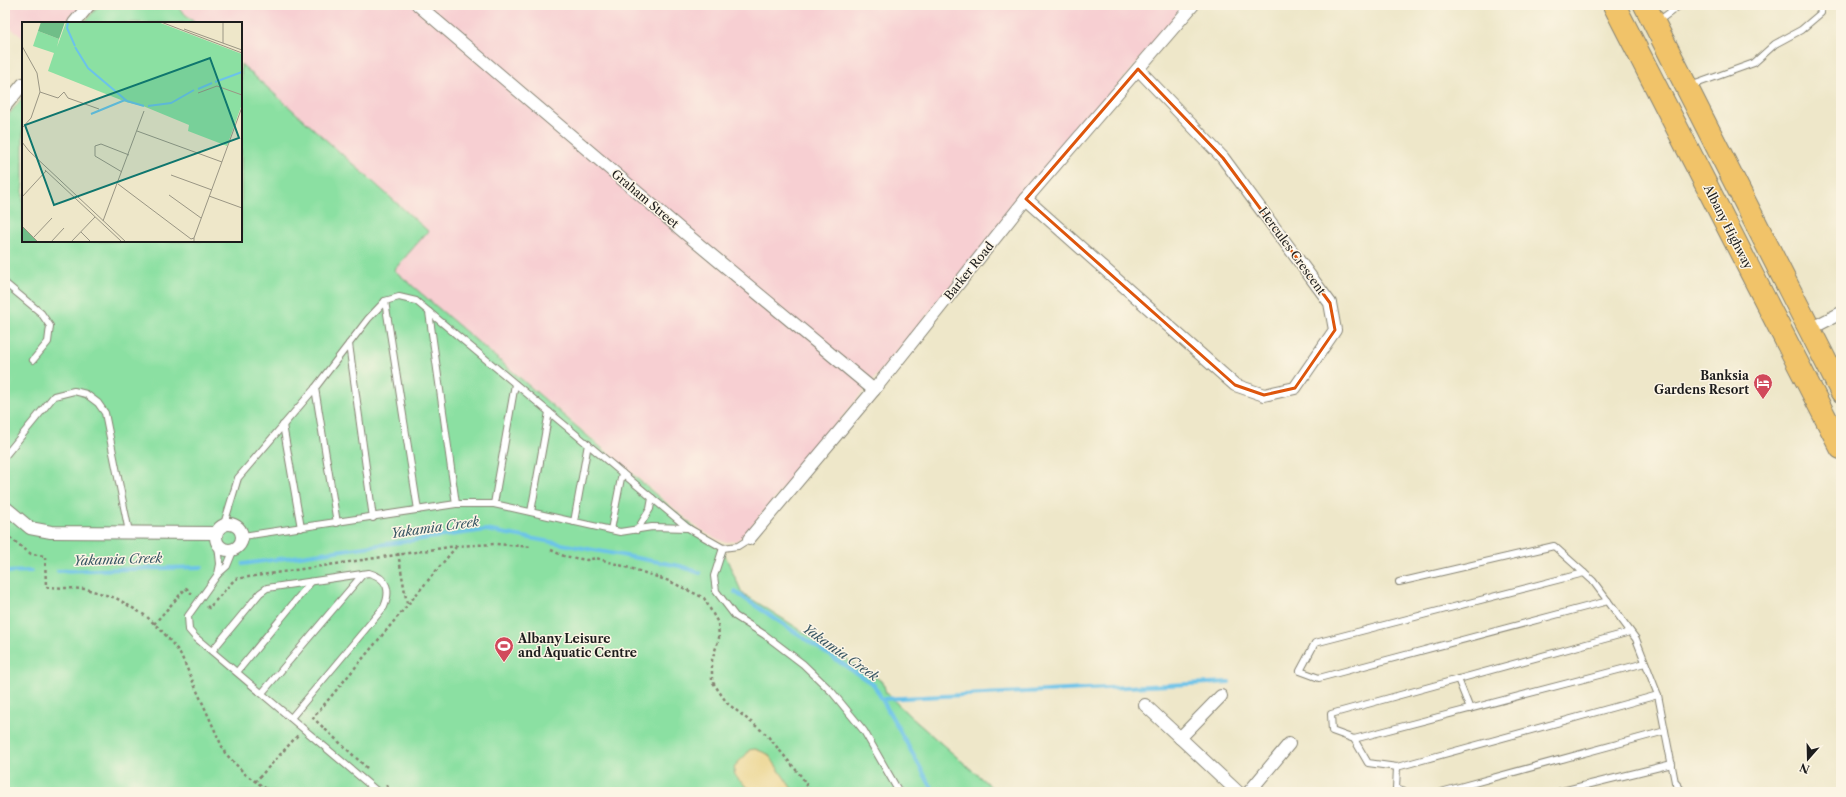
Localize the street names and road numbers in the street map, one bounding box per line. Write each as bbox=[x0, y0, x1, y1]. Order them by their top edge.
street label: Graham Street bbox=[609, 166, 683, 232]
street label: Albany Highway bbox=[1700, 181, 1756, 272]
street label: Hercules Crescent bbox=[1256, 204, 1330, 298]
street label: Barker Road bbox=[941, 238, 997, 303]

